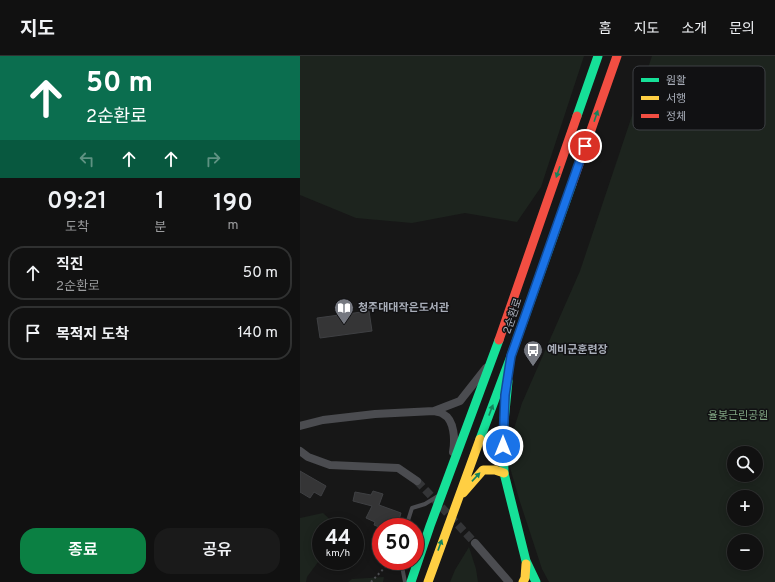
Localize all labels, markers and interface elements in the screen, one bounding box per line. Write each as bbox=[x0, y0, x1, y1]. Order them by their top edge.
text: 지도 bbox=[20, 18, 55, 42]
text: 홈 bbox=[599, 21, 612, 38]
text: 지도 bbox=[634, 21, 659, 38]
text: 소개 bbox=[681, 21, 707, 38]
text: 문의 bbox=[729, 21, 755, 38]
text: 50 m bbox=[86, 66, 153, 102]
legend bbox=[633, 66, 765, 130]
icon: ahead bbox=[20, 72, 72, 124]
text: 원활 bbox=[666, 74, 686, 88]
text: 서행 bbox=[666, 92, 686, 106]
text: 2순환로 bbox=[86, 106, 147, 129]
one-way arrow bbox=[593, 110, 599, 122]
text: 정체 bbox=[666, 110, 686, 124]
pin bbox=[568, 129, 602, 163]
icon: arrive bbox=[574, 135, 596, 157]
icon: left bbox=[76, 148, 98, 170]
icon: ahead bbox=[118, 148, 140, 170]
icon: ahead bbox=[160, 148, 182, 170]
icon: right bbox=[202, 148, 224, 170]
one-way arrow bbox=[554, 167, 560, 179]
text: 09:21 bbox=[47, 187, 107, 217]
text: 1 bbox=[155, 187, 165, 217]
text: 190 bbox=[213, 189, 253, 219]
text: m bbox=[228, 218, 239, 234]
text: 도착 bbox=[65, 220, 89, 236]
text: 분 bbox=[154, 220, 166, 236]
text: 직진 bbox=[56, 256, 84, 275]
icon: ahead bbox=[22, 262, 44, 284]
text: 50 m bbox=[243, 264, 278, 283]
text: 2순환로 bbox=[56, 279, 100, 295]
street label: 2순환로 bbox=[500, 296, 526, 336]
library icon: 청주대대작은도서관 bbox=[333, 297, 355, 325]
place label: 청주대대작은도서관 bbox=[358, 301, 449, 315]
icon: arrive bbox=[22, 322, 44, 344]
text: 140 m bbox=[238, 324, 278, 343]
text: 목적지 도착 bbox=[56, 326, 129, 345]
bus stop icon: 예비군훈련장 bbox=[522, 339, 544, 367]
place label: 예비군훈련장 bbox=[547, 343, 608, 357]
one-way arrow bbox=[488, 404, 494, 416]
park label: 율봉근린공원 bbox=[708, 409, 768, 423]
position arrow bbox=[482, 425, 524, 467]
map controls bbox=[727, 446, 763, 570]
button: search bbox=[727, 446, 763, 482]
one-way arrow bbox=[472, 472, 481, 482]
button: + bbox=[727, 490, 763, 526]
speed limit sign: 50 bbox=[372, 518, 424, 570]
text: 44 bbox=[325, 526, 351, 552]
button: 종료 bbox=[20, 528, 146, 574]
button: 공유 bbox=[154, 528, 280, 574]
button: − bbox=[727, 534, 763, 570]
one-way arrow bbox=[438, 539, 444, 551]
text: km/h bbox=[326, 547, 350, 560]

